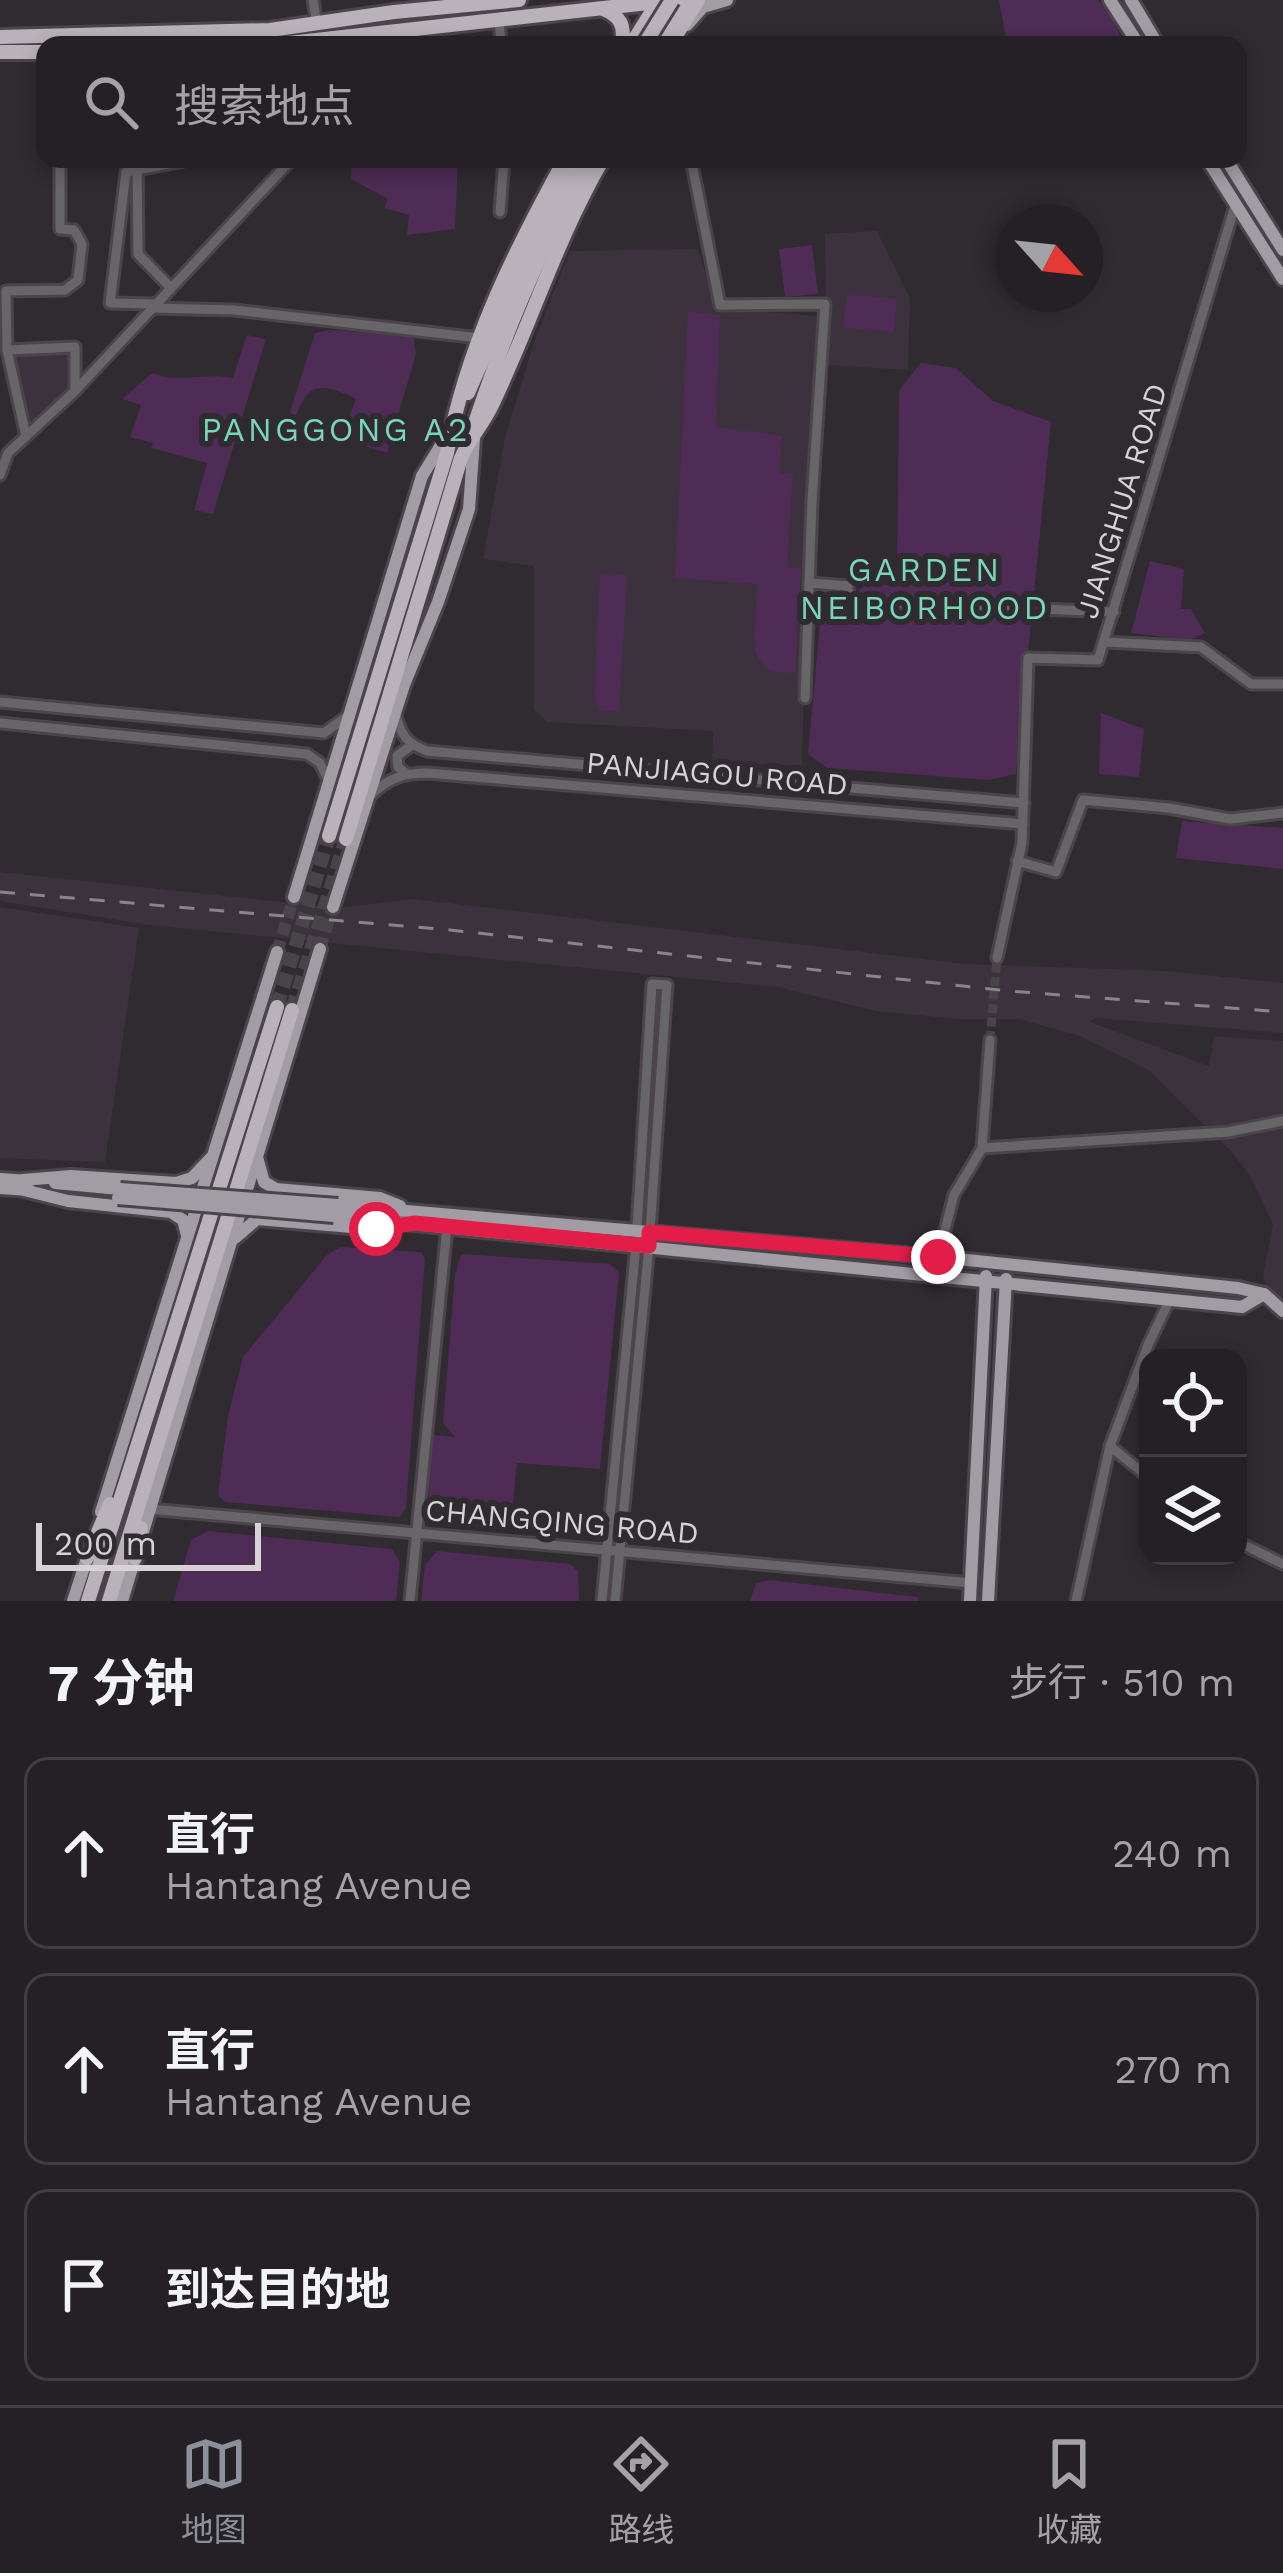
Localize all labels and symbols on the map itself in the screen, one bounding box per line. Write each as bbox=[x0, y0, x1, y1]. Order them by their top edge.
north arrow bbox=[995, 204, 1103, 312]
street label: JIANGHUA ROAD bbox=[1069, 379, 1174, 623]
district label: PANGGONG A2 bbox=[201, 410, 471, 449]
district label: GARDEN NEIBORHOOD bbox=[800, 550, 1050, 627]
street label: PANJIAGOU ROAD bbox=[585, 745, 849, 802]
route start bbox=[349, 1202, 403, 1256]
route end bbox=[911, 1230, 965, 1284]
street label: CHANGQING ROAD bbox=[424, 1492, 700, 1551]
scale bar bbox=[36, 1517, 261, 1570]

